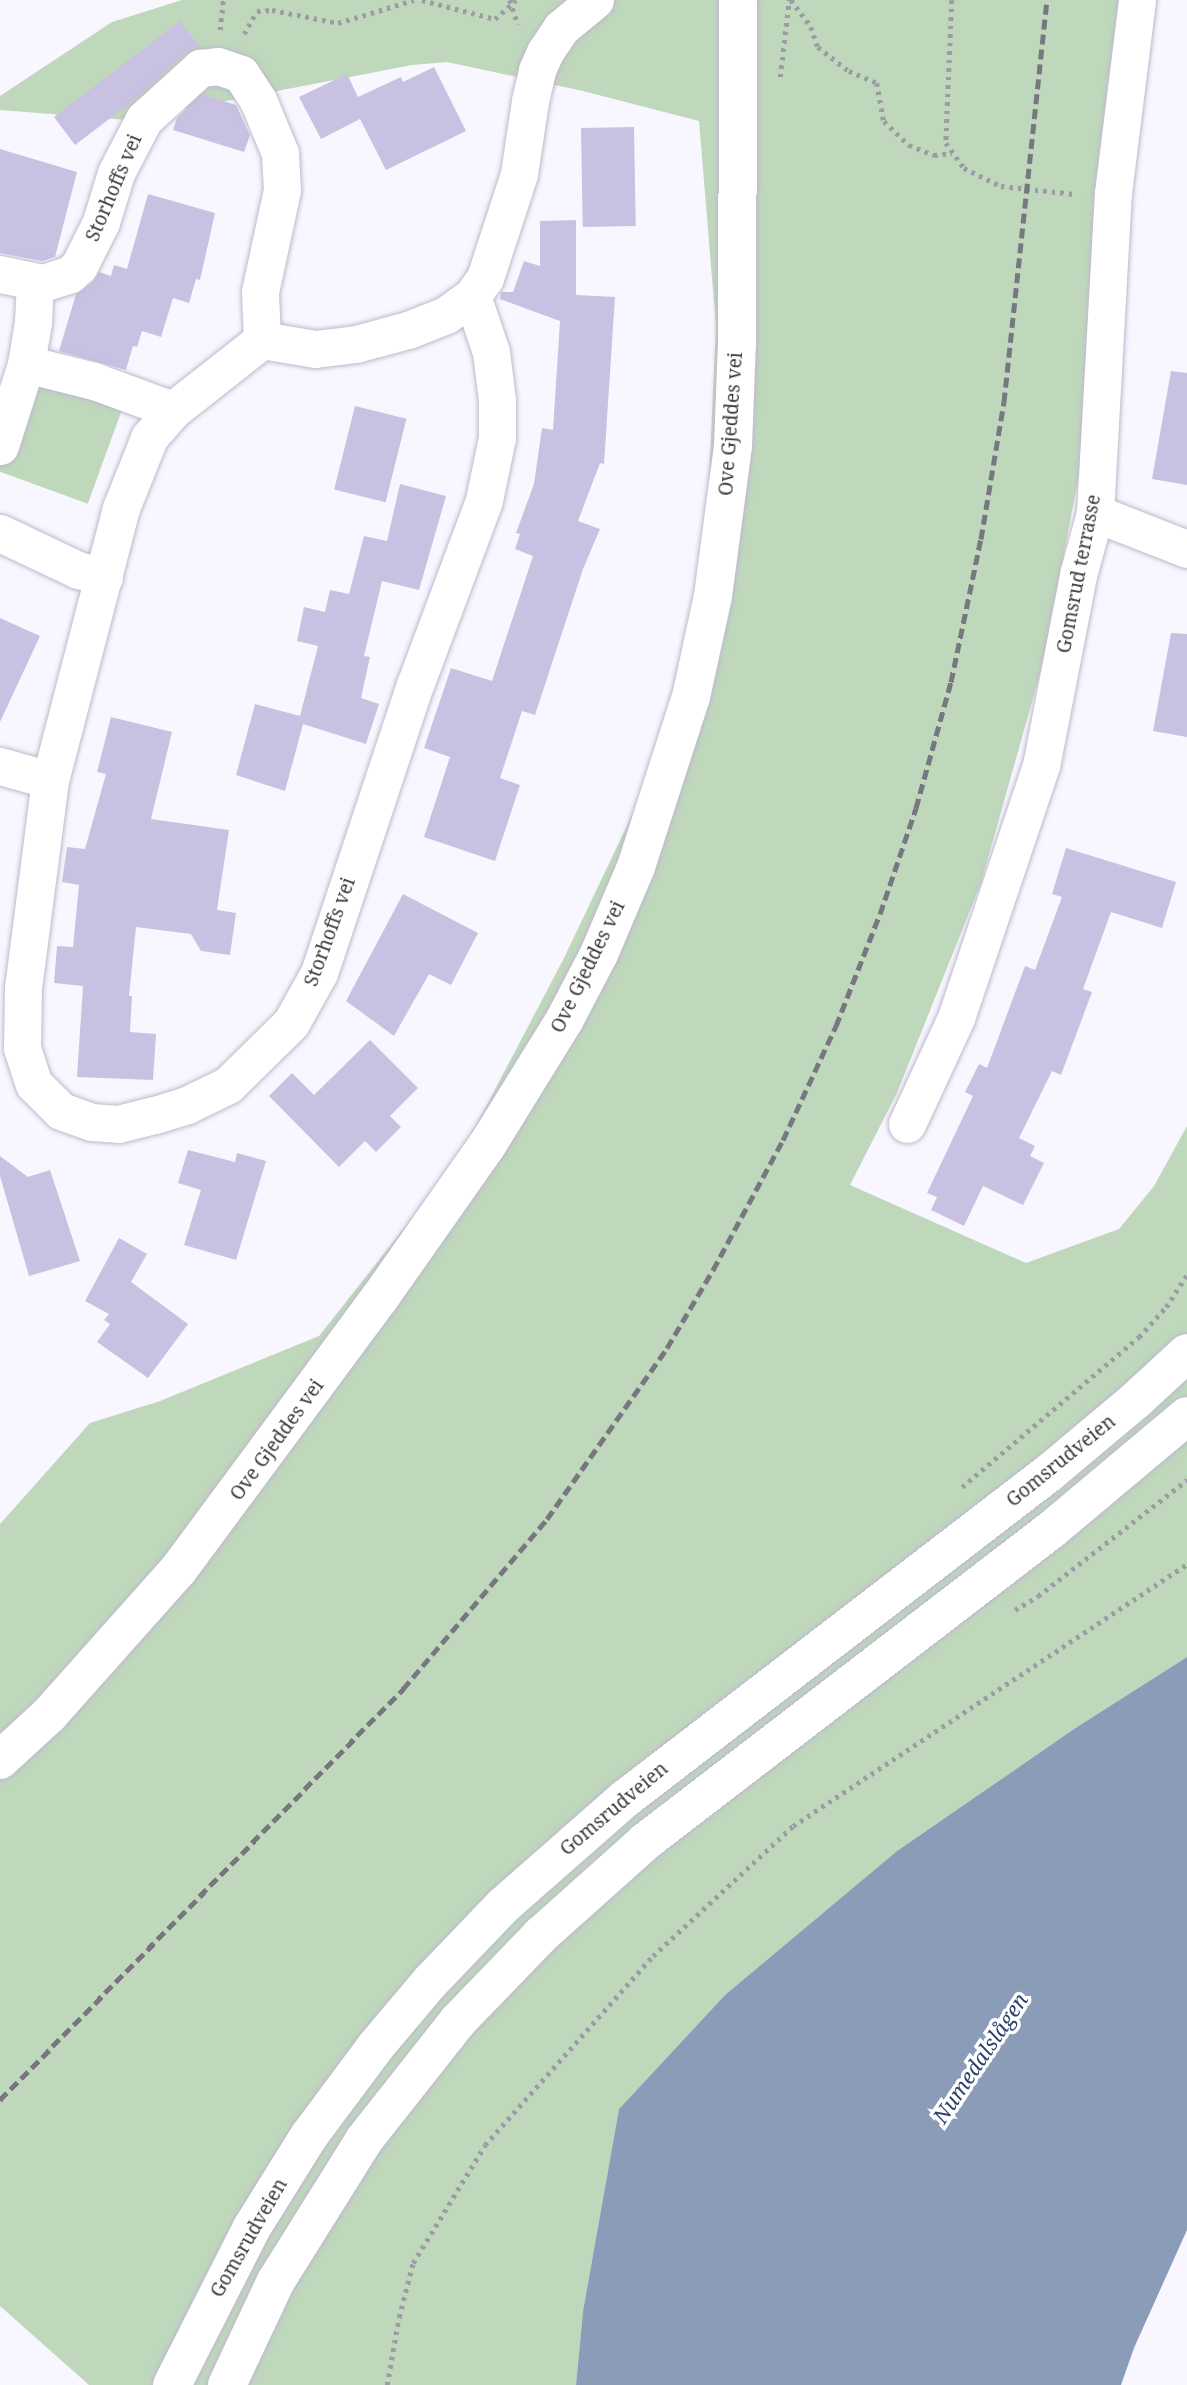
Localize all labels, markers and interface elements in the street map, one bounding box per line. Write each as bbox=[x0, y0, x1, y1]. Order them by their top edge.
street label: Storhoffs vei bbox=[81, 131, 147, 245]
street label: Ove Gjeddes vei bbox=[715, 351, 747, 497]
street label: Gomsrud terrasse bbox=[1052, 493, 1106, 655]
street label: Storhoffs vei bbox=[300, 874, 360, 990]
street label: Ove Gjeddes vei bbox=[546, 897, 630, 1037]
street label: Ove Gjeddes vei bbox=[225, 1375, 329, 1505]
street label: Gomsrudveien bbox=[1002, 1410, 1120, 1512]
street label: Gomsrudveien bbox=[556, 1757, 672, 1861]
water label: Numedalslågen bbox=[927, 1988, 1033, 2128]
street label: Gomsrudveien bbox=[206, 2175, 292, 2301]

